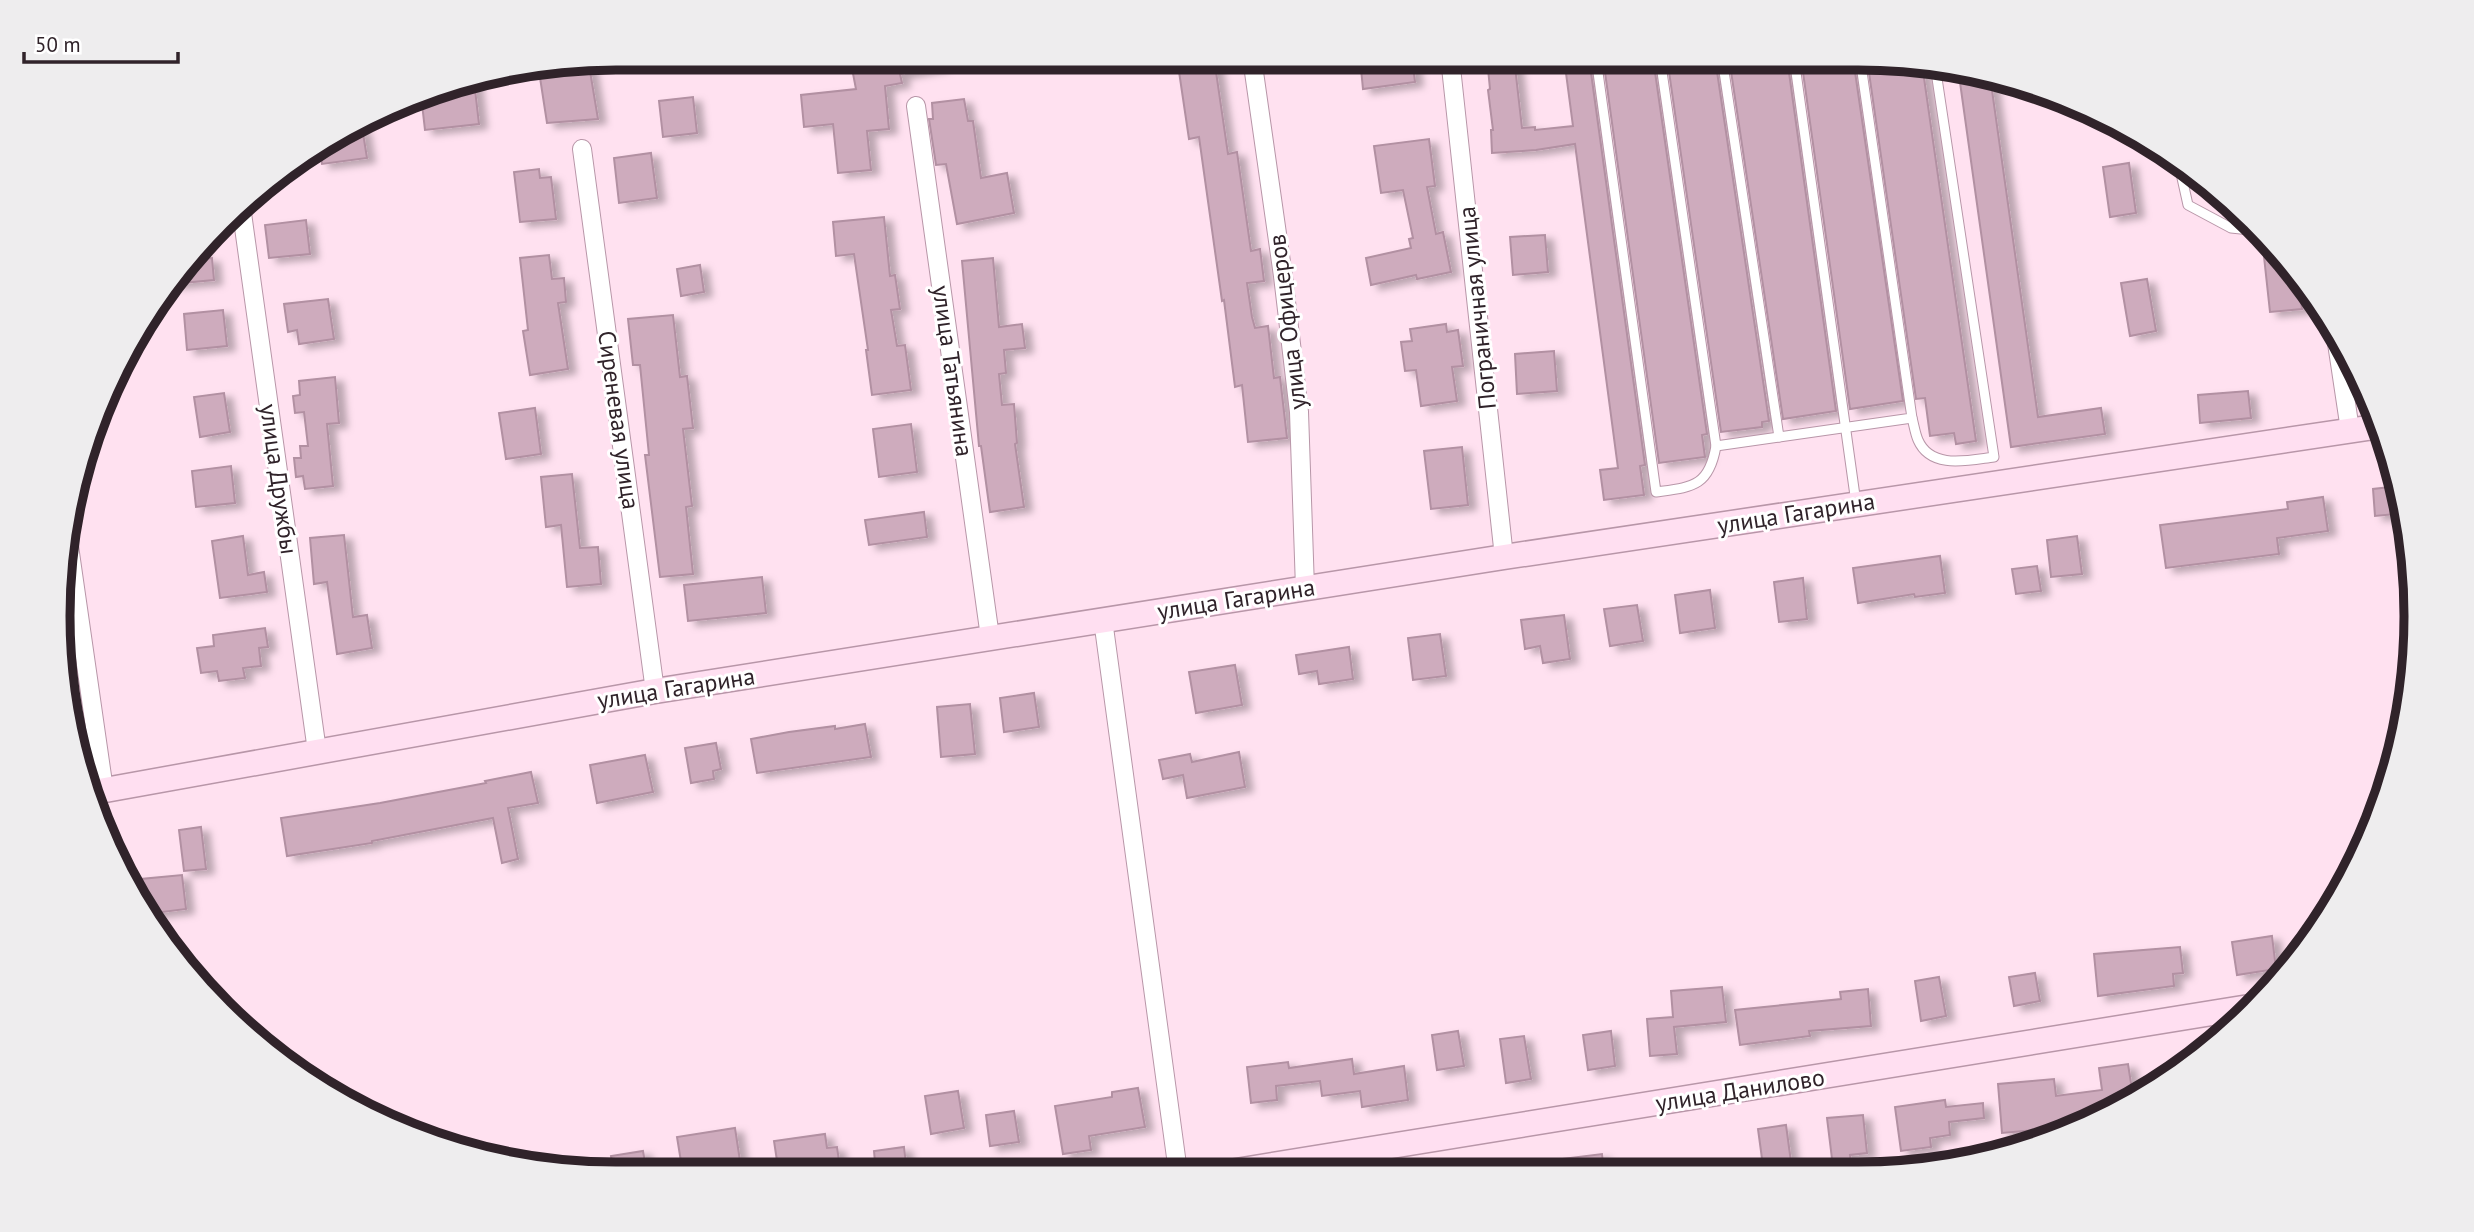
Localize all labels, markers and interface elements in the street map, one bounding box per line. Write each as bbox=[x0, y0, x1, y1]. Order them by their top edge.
scale bar bbox=[24, 21, 178, 65]
text: 50 m bbox=[35, 31, 81, 58]
street label: Пограничная улица bbox=[1451, 205, 1503, 411]
street label: улица Офицеров bbox=[1261, 233, 1313, 411]
street label: улица Татьянина bbox=[926, 284, 980, 458]
street label: Сиреневая улица bbox=[591, 329, 647, 511]
street label: улица Дружбы bbox=[253, 402, 305, 556]
street label: улица Гагарина bbox=[1715, 485, 1877, 541]
street label: улица Гагарина bbox=[1155, 571, 1317, 627]
street label: улица Гагарина bbox=[595, 660, 757, 716]
street label: улица Данилово bbox=[1653, 1061, 1827, 1119]

